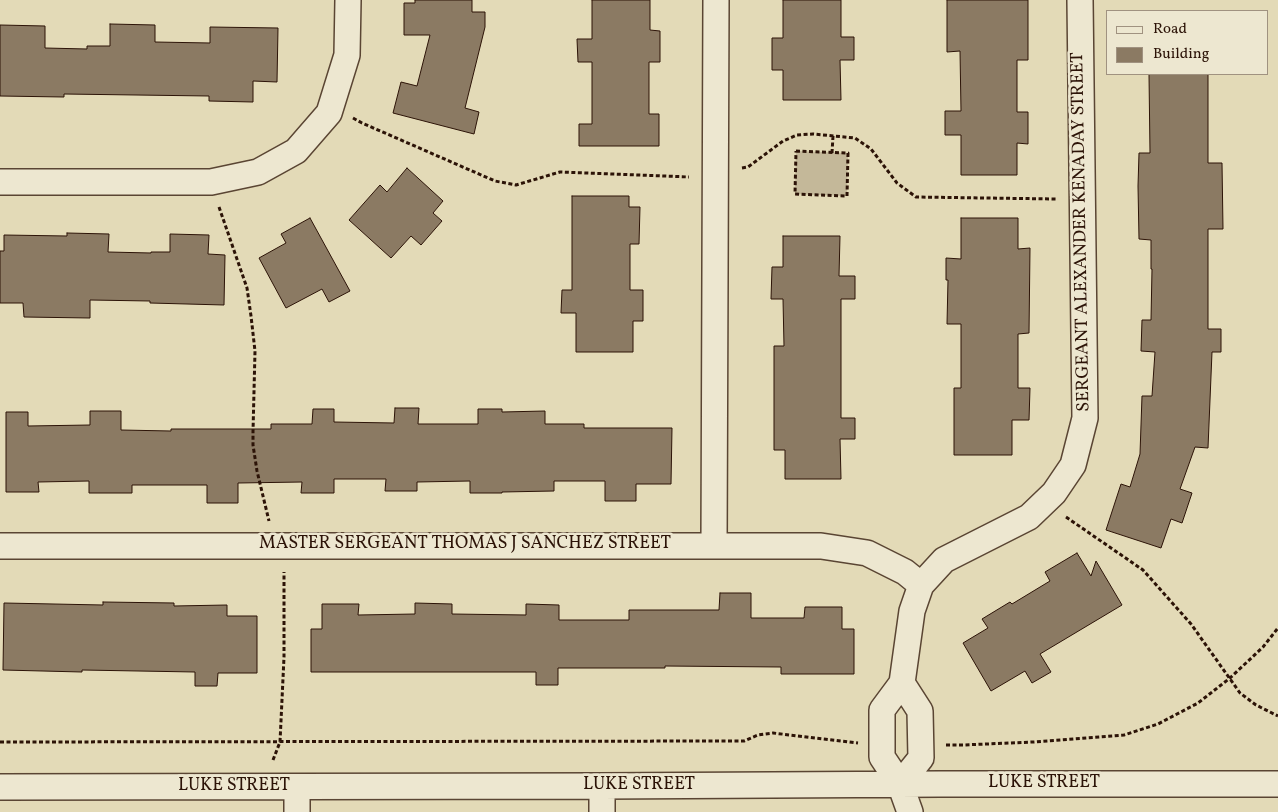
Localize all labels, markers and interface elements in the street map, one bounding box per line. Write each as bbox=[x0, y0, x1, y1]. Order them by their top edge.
legend bbox=[1106, 10, 1268, 75]
text: Road bbox=[1153, 19, 1187, 40]
text: Building bbox=[1153, 44, 1209, 65]
street label: SERGEANT ALEXANDER KENADAY STREET bbox=[1068, 52, 1096, 412]
street label: MASTER SERGEANT THOMAS J SANCHEZ STREET bbox=[259, 534, 671, 556]
street label: LUKE STREET bbox=[988, 773, 1100, 795]
street label: LUKE STREET bbox=[583, 775, 695, 797]
street label: LUKE STREET bbox=[178, 776, 290, 798]

